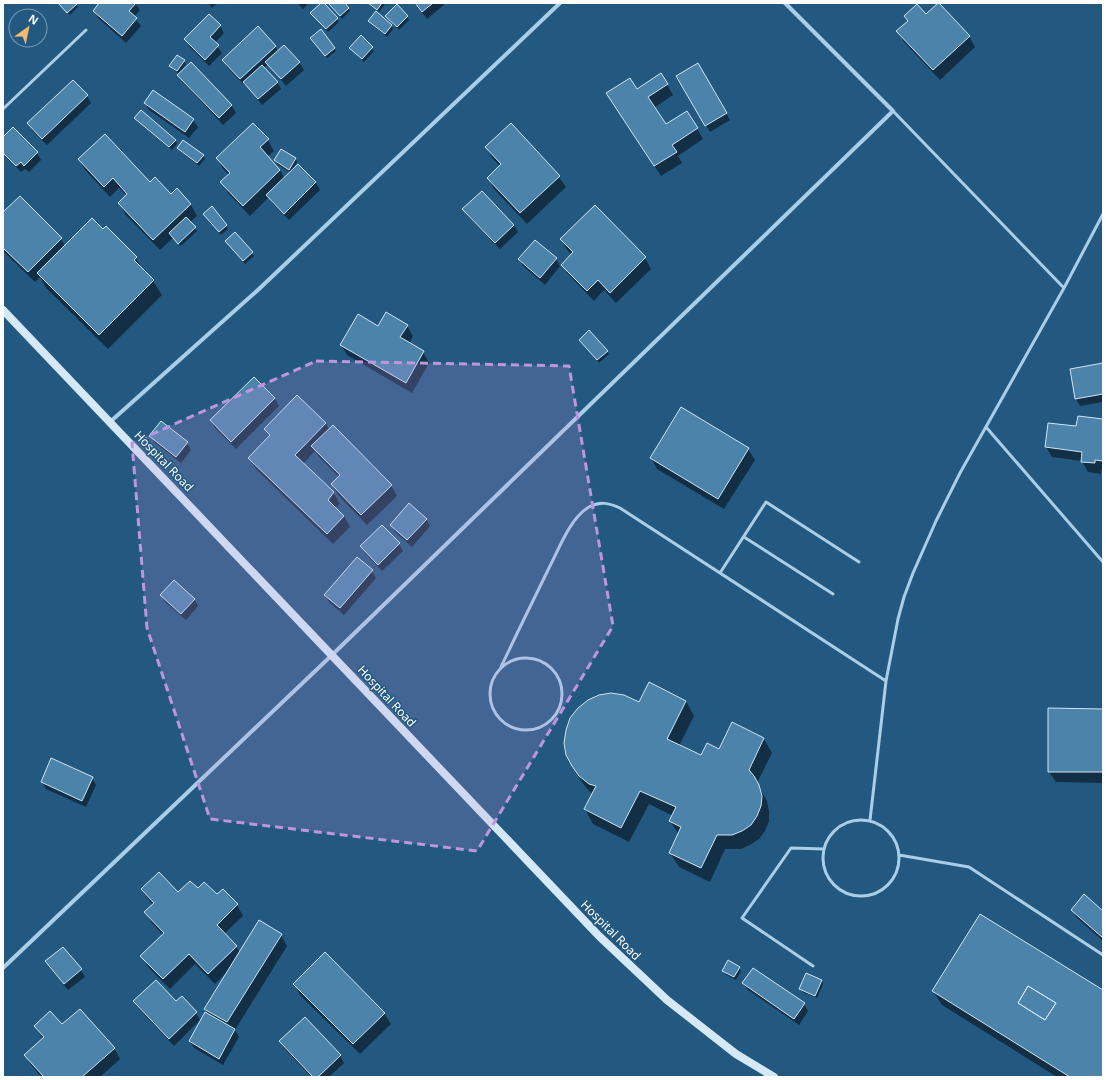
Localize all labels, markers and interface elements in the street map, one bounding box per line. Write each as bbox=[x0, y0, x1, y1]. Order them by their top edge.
north arrow bbox=[8, 8, 48, 48]
text: N bbox=[26, 10, 42, 28]
street label: Hospital Road bbox=[131, 427, 197, 495]
street label: Hospital Road bbox=[354, 661, 420, 731]
street label: Hospital Road bbox=[577, 896, 645, 964]

